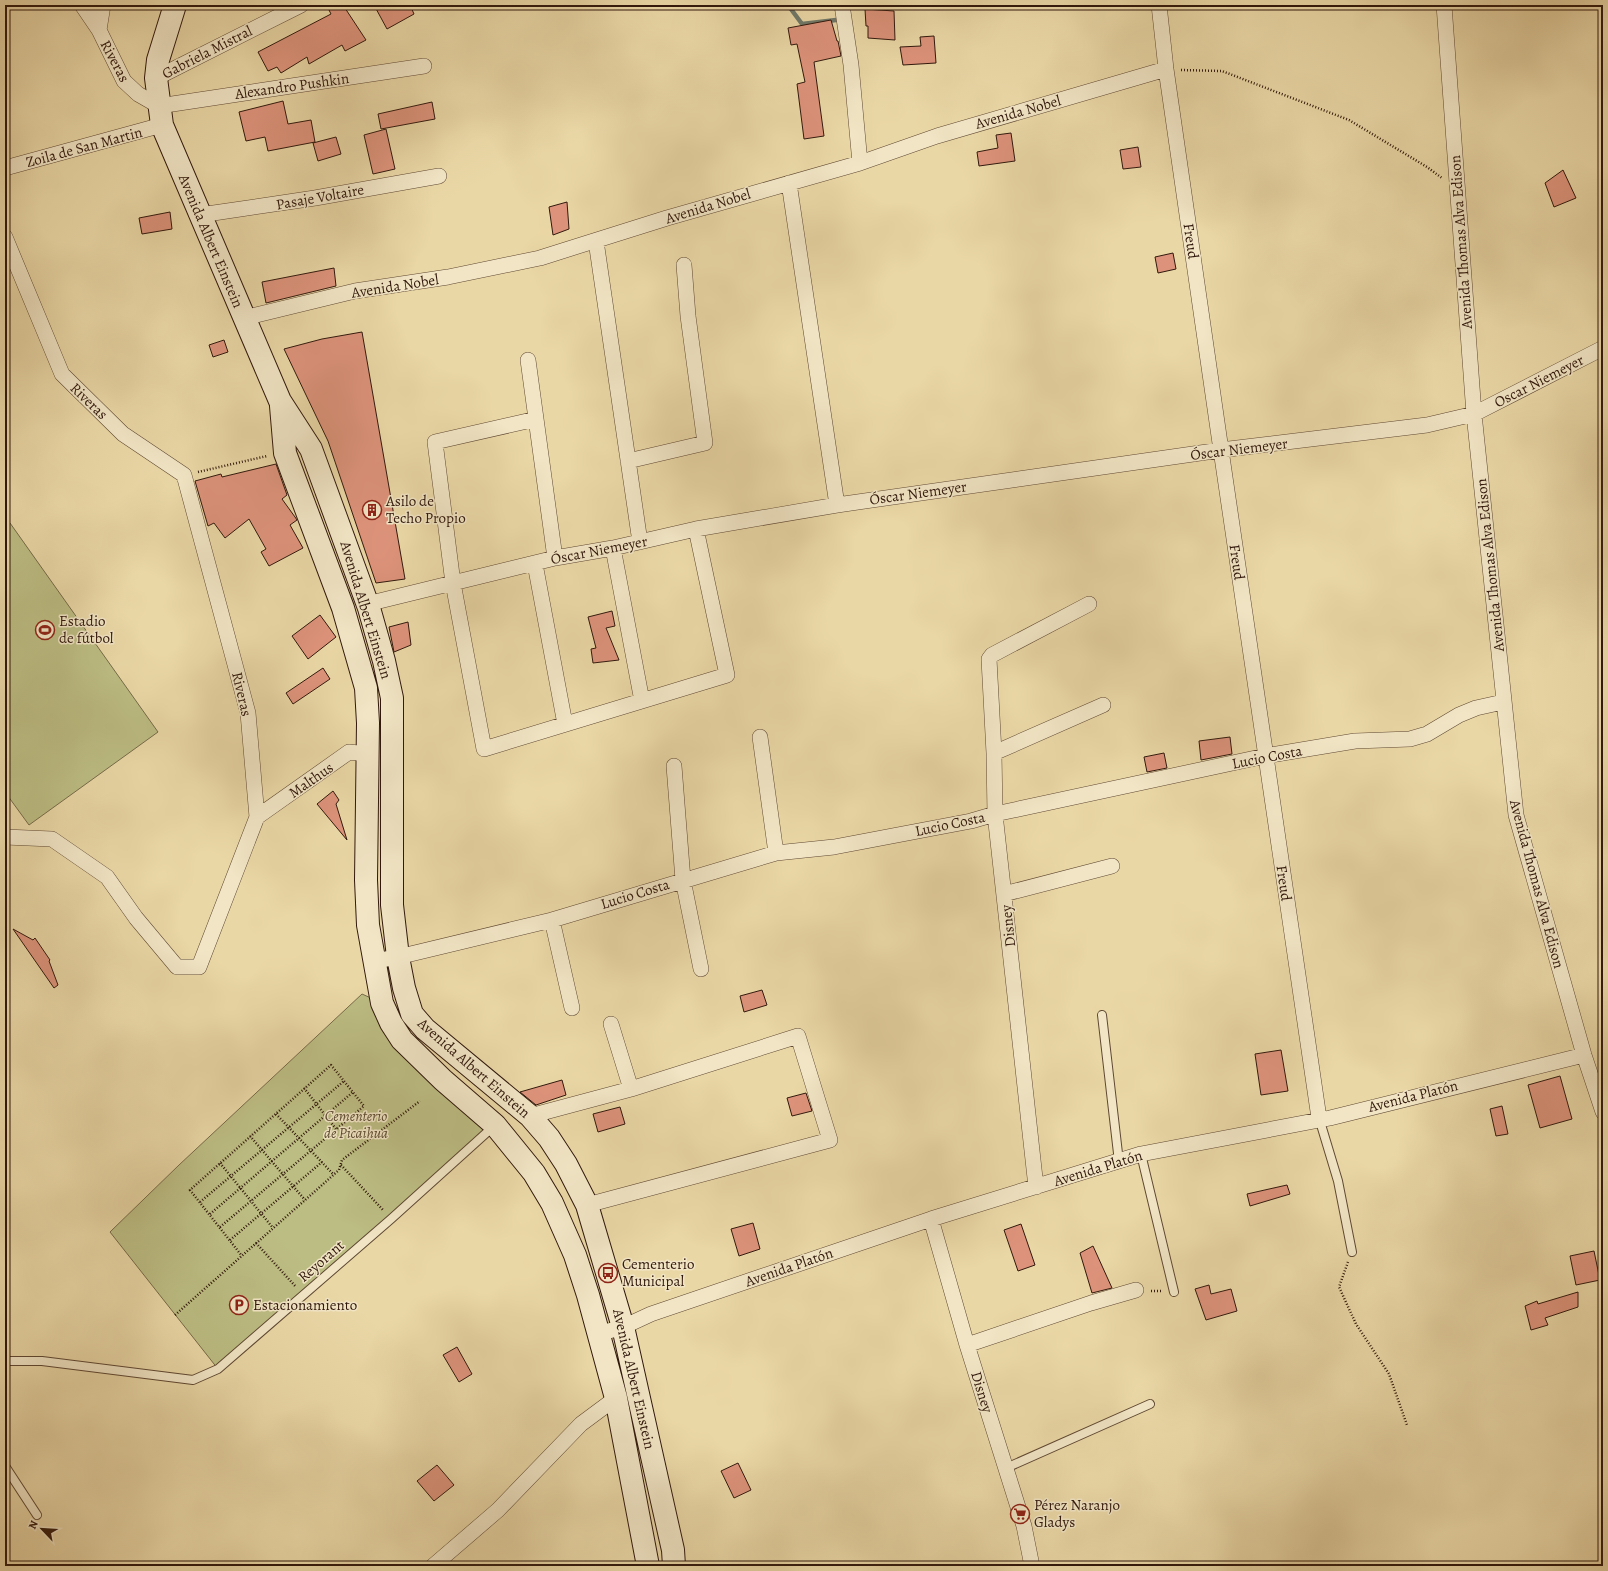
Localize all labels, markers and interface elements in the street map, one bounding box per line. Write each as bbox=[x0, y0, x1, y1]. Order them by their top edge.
street label: Gabriela Mistral bbox=[158, 21, 256, 83]
street label: Riveras bbox=[96, 36, 134, 86]
street label: Alexandro Pushkin bbox=[233, 68, 350, 104]
street label: Avenida Nobel bbox=[972, 90, 1063, 134]
street label: Zoila de San Martin bbox=[24, 122, 144, 172]
street label: Avenida Thomas Alva Edison bbox=[1445, 155, 1477, 330]
street label: Avenida Albert Einstein bbox=[173, 170, 248, 311]
street label: Pasaje Voltaire bbox=[274, 179, 366, 215]
street label: Avenida Nobel bbox=[662, 183, 753, 229]
street label: Freud bbox=[1179, 222, 1204, 261]
street label: Avenida Nobel bbox=[349, 269, 440, 303]
street label: Oscar Niemeyer bbox=[1491, 350, 1587, 412]
street label: Riveras bbox=[66, 378, 112, 424]
street label: Óscar Niemeyer bbox=[1189, 433, 1289, 465]
street label: Óscar Niemeyer bbox=[868, 476, 968, 510]
street label: Avenida Thomas Alva Edison bbox=[1471, 477, 1509, 654]
place label: Asilo de Techo Propio bbox=[385, 491, 466, 528]
building icon: Asilo de Techo Propio bbox=[361, 499, 383, 521]
street label: Óscar Niemeyer bbox=[549, 531, 649, 569]
street label: Avenida Albert Einstein bbox=[335, 538, 397, 681]
street label: Freud bbox=[1225, 543, 1250, 582]
place label: Estadio de fútbol bbox=[59, 611, 114, 648]
sports icon: Estadio de fútbol bbox=[34, 619, 56, 641]
street label: Riveras bbox=[227, 670, 257, 718]
street label: Lucio Costa bbox=[1230, 740, 1304, 774]
street label: Malthus bbox=[285, 757, 337, 803]
street label: Avenida Thomas Alva Edison bbox=[1505, 796, 1569, 971]
street label: Lucio Costa bbox=[913, 807, 987, 841]
street label: Freud bbox=[1272, 864, 1297, 903]
street label: Lucio Costa bbox=[598, 874, 672, 914]
street label: Disney bbox=[996, 904, 1020, 948]
street label: Avenida Albert Einstein bbox=[413, 1013, 535, 1123]
street label: Avenida Platón bbox=[1365, 1075, 1460, 1117]
park label: Cementerio de Picaihua bbox=[324, 1106, 388, 1143]
street label: Avenida Platón bbox=[1050, 1145, 1145, 1191]
street label: Reyorant bbox=[294, 1235, 348, 1287]
street label: Avenida Platón bbox=[741, 1243, 836, 1292]
place label: Cementerio Municipal bbox=[622, 1254, 694, 1291]
bus stop icon: Cementerio Municipal bbox=[597, 1262, 619, 1284]
parking icon: Estacionamiento bbox=[228, 1294, 250, 1316]
place label: Estacionamiento bbox=[253, 1295, 357, 1315]
street label: Avenida Albert Einstein bbox=[608, 1306, 660, 1451]
street label: Disney bbox=[966, 1369, 998, 1416]
place label: Pérez Naranjo Gladys bbox=[1034, 1495, 1120, 1532]
supermarket icon: Pérez Naranjo Gladys bbox=[1009, 1503, 1031, 1525]
north arrow bbox=[22, 1509, 62, 1549]
text: N bbox=[25, 1518, 42, 1532]

